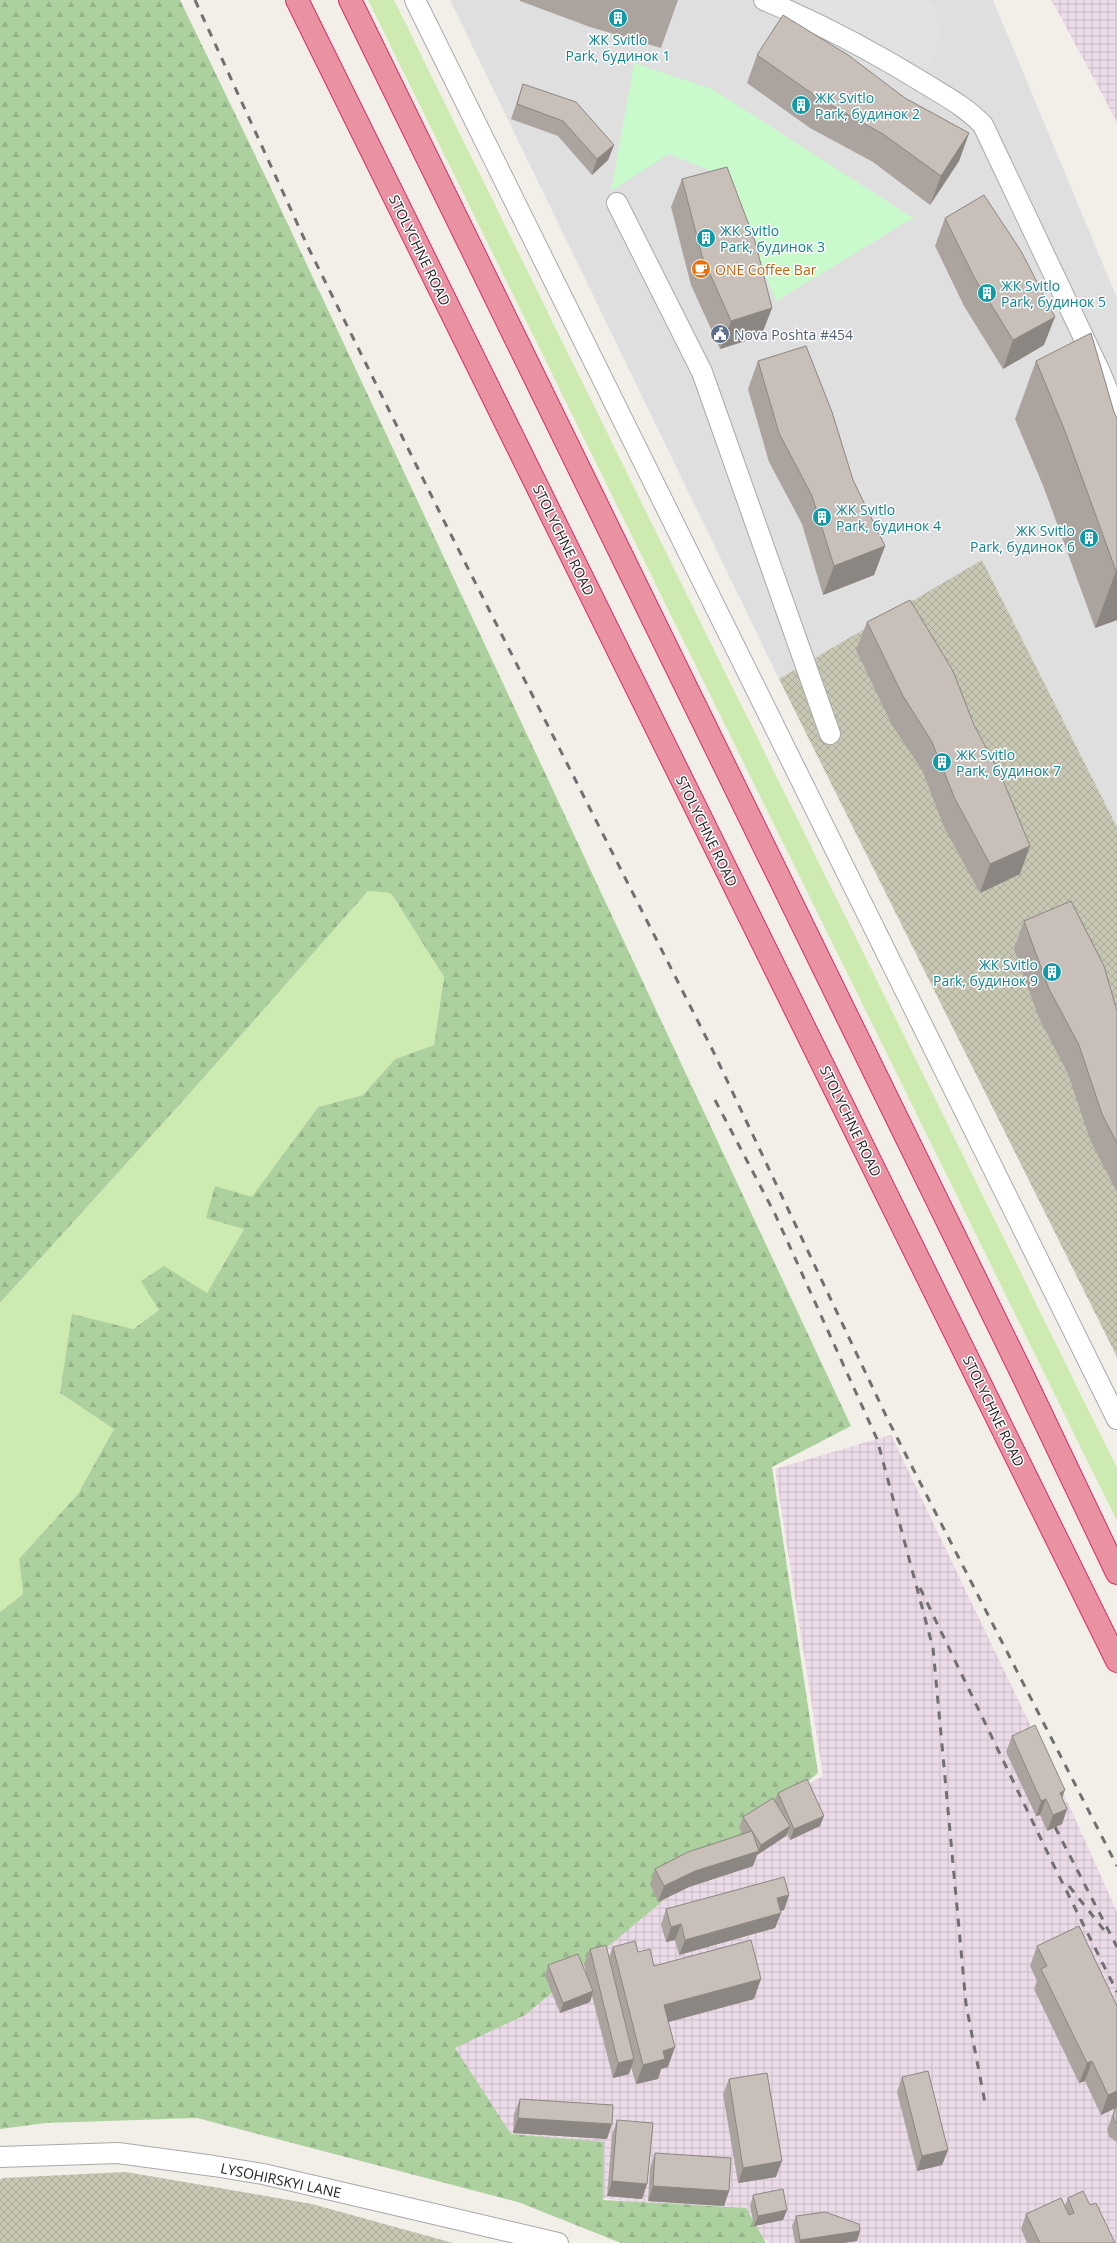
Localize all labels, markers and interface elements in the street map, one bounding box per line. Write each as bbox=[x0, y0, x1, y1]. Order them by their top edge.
building icon: ЖК Svitlo Park, будинок 1 bbox=[607, 7, 629, 29]
place label: ЖК Svitlo Park, будинок 1 bbox=[566, 30, 670, 65]
place label: ЖК Svitlo Park, будинок 2 bbox=[815, 88, 920, 123]
building icon: ЖК Svitlo Park, будинок 2 bbox=[790, 94, 812, 116]
street label: STOLYCHNE ROAD bbox=[385, 191, 455, 309]
place label: ЖК Svitlo Park, будинок 3 bbox=[720, 221, 825, 256]
building icon: ЖК Svitlo Park, будинок 3 bbox=[695, 227, 717, 249]
cafe icon: ONE Coffee Bar bbox=[690, 258, 712, 280]
place label: ONE Coffee Bar bbox=[715, 260, 817, 279]
place label: ЖК Svitlo Park, будинок 5 bbox=[1001, 276, 1106, 311]
building icon: ЖК Svitlo Park, будинок 5 bbox=[976, 282, 998, 304]
public building icon: Nova Poshta #454 bbox=[709, 323, 731, 345]
place label: Nova Poshta #454 bbox=[734, 325, 853, 344]
street label: STOLYCHNE ROAD bbox=[529, 481, 599, 599]
place label: ЖК Svitlo Park, будинок 4 bbox=[836, 500, 941, 535]
building icon: ЖК Svitlo Park, будинок 4 bbox=[811, 506, 833, 528]
place label: ЖК Svitlo Park, будинок 6 bbox=[970, 521, 1075, 556]
building icon: ЖК Svitlo Park, будинок 6 bbox=[1078, 527, 1100, 549]
place label: ЖК Svitlo Park, будинок 7 bbox=[956, 745, 1061, 780]
building icon: ЖК Svitlo Park, будинок 7 bbox=[931, 751, 953, 773]
street label: STOLYCHNE ROAD bbox=[672, 772, 742, 890]
place label: ЖК Svitlo Park, будинок 9 bbox=[933, 955, 1038, 990]
building icon: ЖК Svitlo Park, будинок 9 bbox=[1041, 961, 1063, 983]
street label: STOLYCHNE ROAD bbox=[816, 1062, 886, 1180]
street label: STOLYCHNE ROAD bbox=[959, 1352, 1029, 1470]
street label: LYSOHIRSKYI LANE bbox=[219, 2158, 343, 2202]

